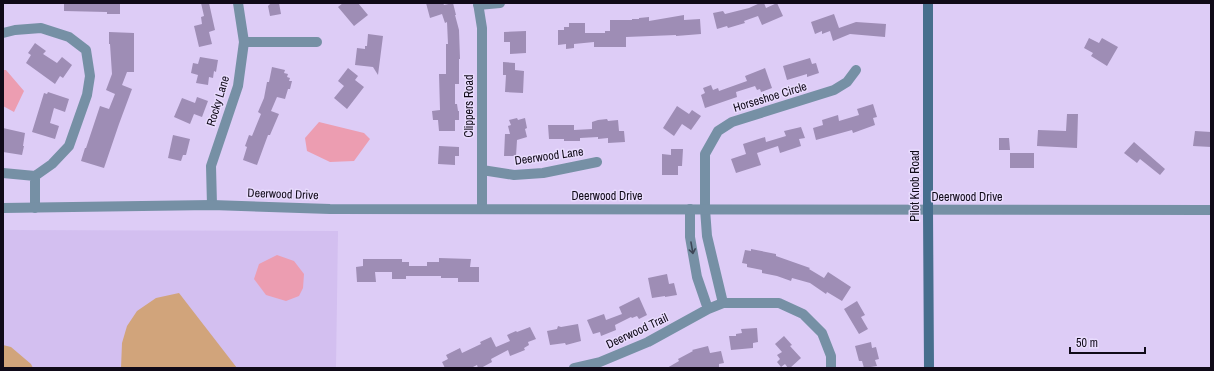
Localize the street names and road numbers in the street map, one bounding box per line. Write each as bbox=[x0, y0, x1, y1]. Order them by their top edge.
street label: Rocky Lane bbox=[203, 74, 233, 128]
street label: Clippers Road bbox=[461, 75, 477, 137]
street label: Horseshoe Circle bbox=[731, 78, 809, 116]
street label: Deerwood Lane bbox=[513, 143, 585, 169]
street label: Pilot Knob Road bbox=[907, 150, 923, 222]
street label: Deerwood Drive bbox=[247, 185, 319, 203]
street label: Deerwood Drive bbox=[571, 188, 643, 204]
street label: Deerwood Drive bbox=[931, 189, 1003, 205]
street label: Deerwood Trail bbox=[603, 310, 671, 352]

